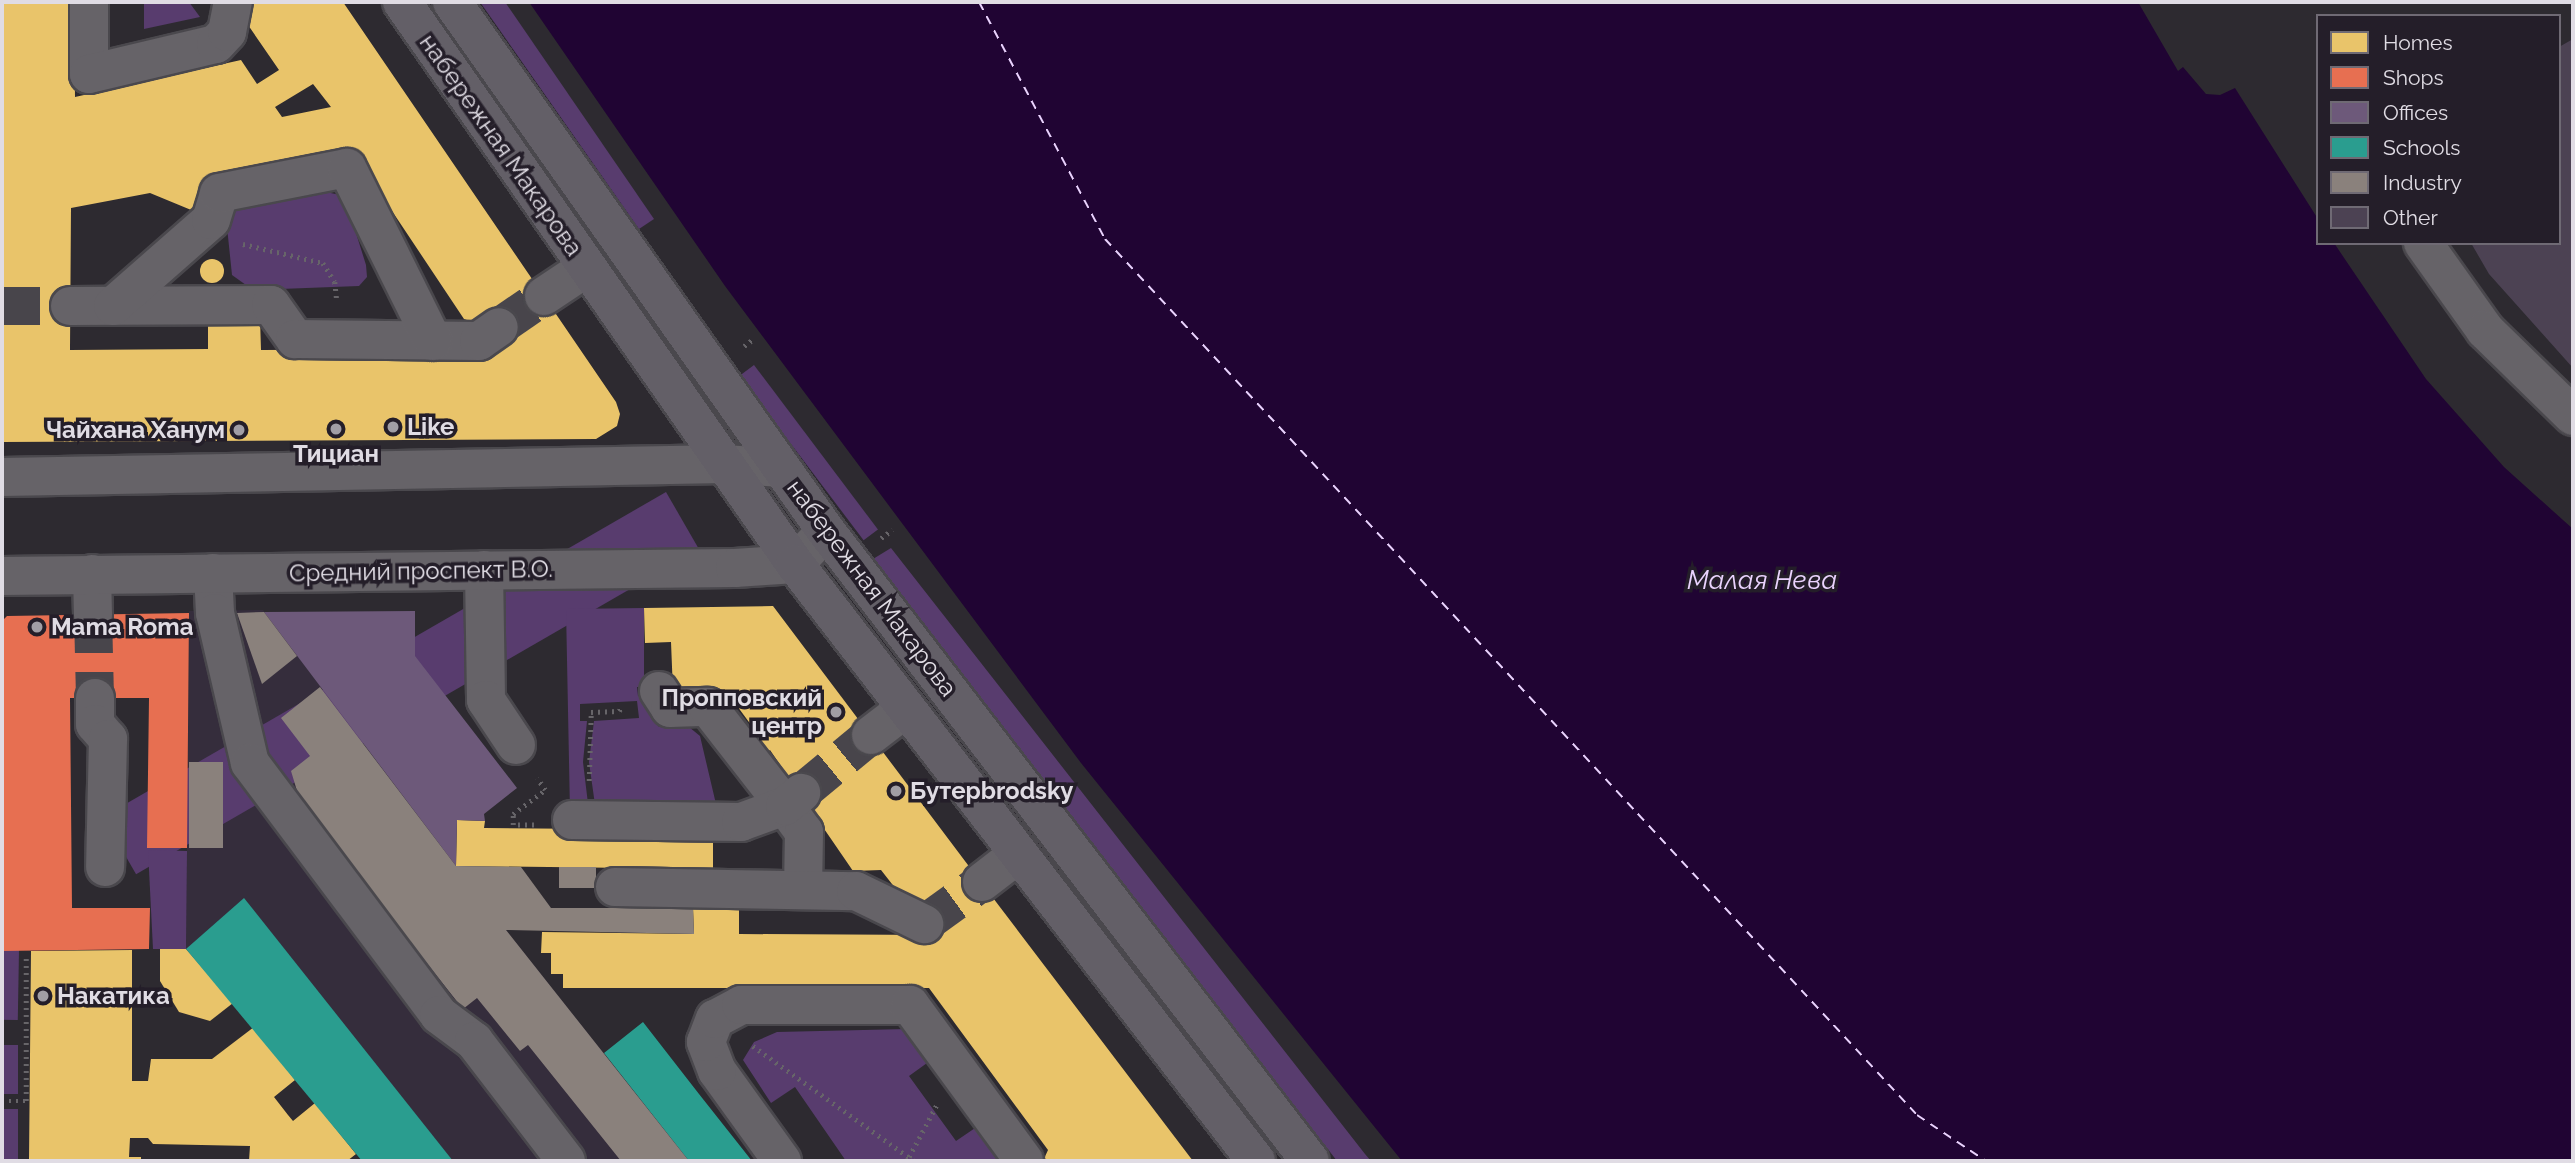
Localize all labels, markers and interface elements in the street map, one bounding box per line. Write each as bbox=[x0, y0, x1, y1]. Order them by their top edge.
legend bbox=[2316, 14, 2561, 245]
street label: набережная Макарова bbox=[414, 29, 588, 261]
text: Homes bbox=[2383, 30, 2453, 55]
text: Shops bbox=[2383, 65, 2444, 90]
text: Offices bbox=[2383, 100, 2448, 125]
text: Schools bbox=[2383, 135, 2460, 160]
text: Industry bbox=[2383, 170, 2462, 195]
text: Other bbox=[2383, 205, 2438, 230]
place label: Like bbox=[407, 413, 454, 441]
place label: Чайхана Ханум bbox=[46, 416, 225, 444]
marker: Like bbox=[385, 419, 401, 435]
marker: Тициан bbox=[328, 421, 344, 437]
marker: Чайхана Ханум bbox=[231, 422, 247, 438]
place label: Тициан bbox=[293, 440, 379, 468]
street label: набережная Макарова bbox=[781, 474, 963, 702]
street label: Средний проспект В.О. bbox=[289, 554, 553, 588]
water label: Малая Нева bbox=[1687, 565, 1837, 597]
place label: Mama Roma bbox=[51, 613, 193, 641]
marker: Mama Roma bbox=[29, 619, 45, 635]
place label: Пропповский центр bbox=[662, 684, 822, 740]
marker: Пропповский центр bbox=[828, 704, 844, 720]
place label: Бутерbrodsky bbox=[910, 777, 1074, 805]
marker: Бутерbrodsky bbox=[888, 783, 904, 799]
place label: Накатика bbox=[57, 982, 170, 1010]
marker: Накатика bbox=[35, 988, 51, 1004]

